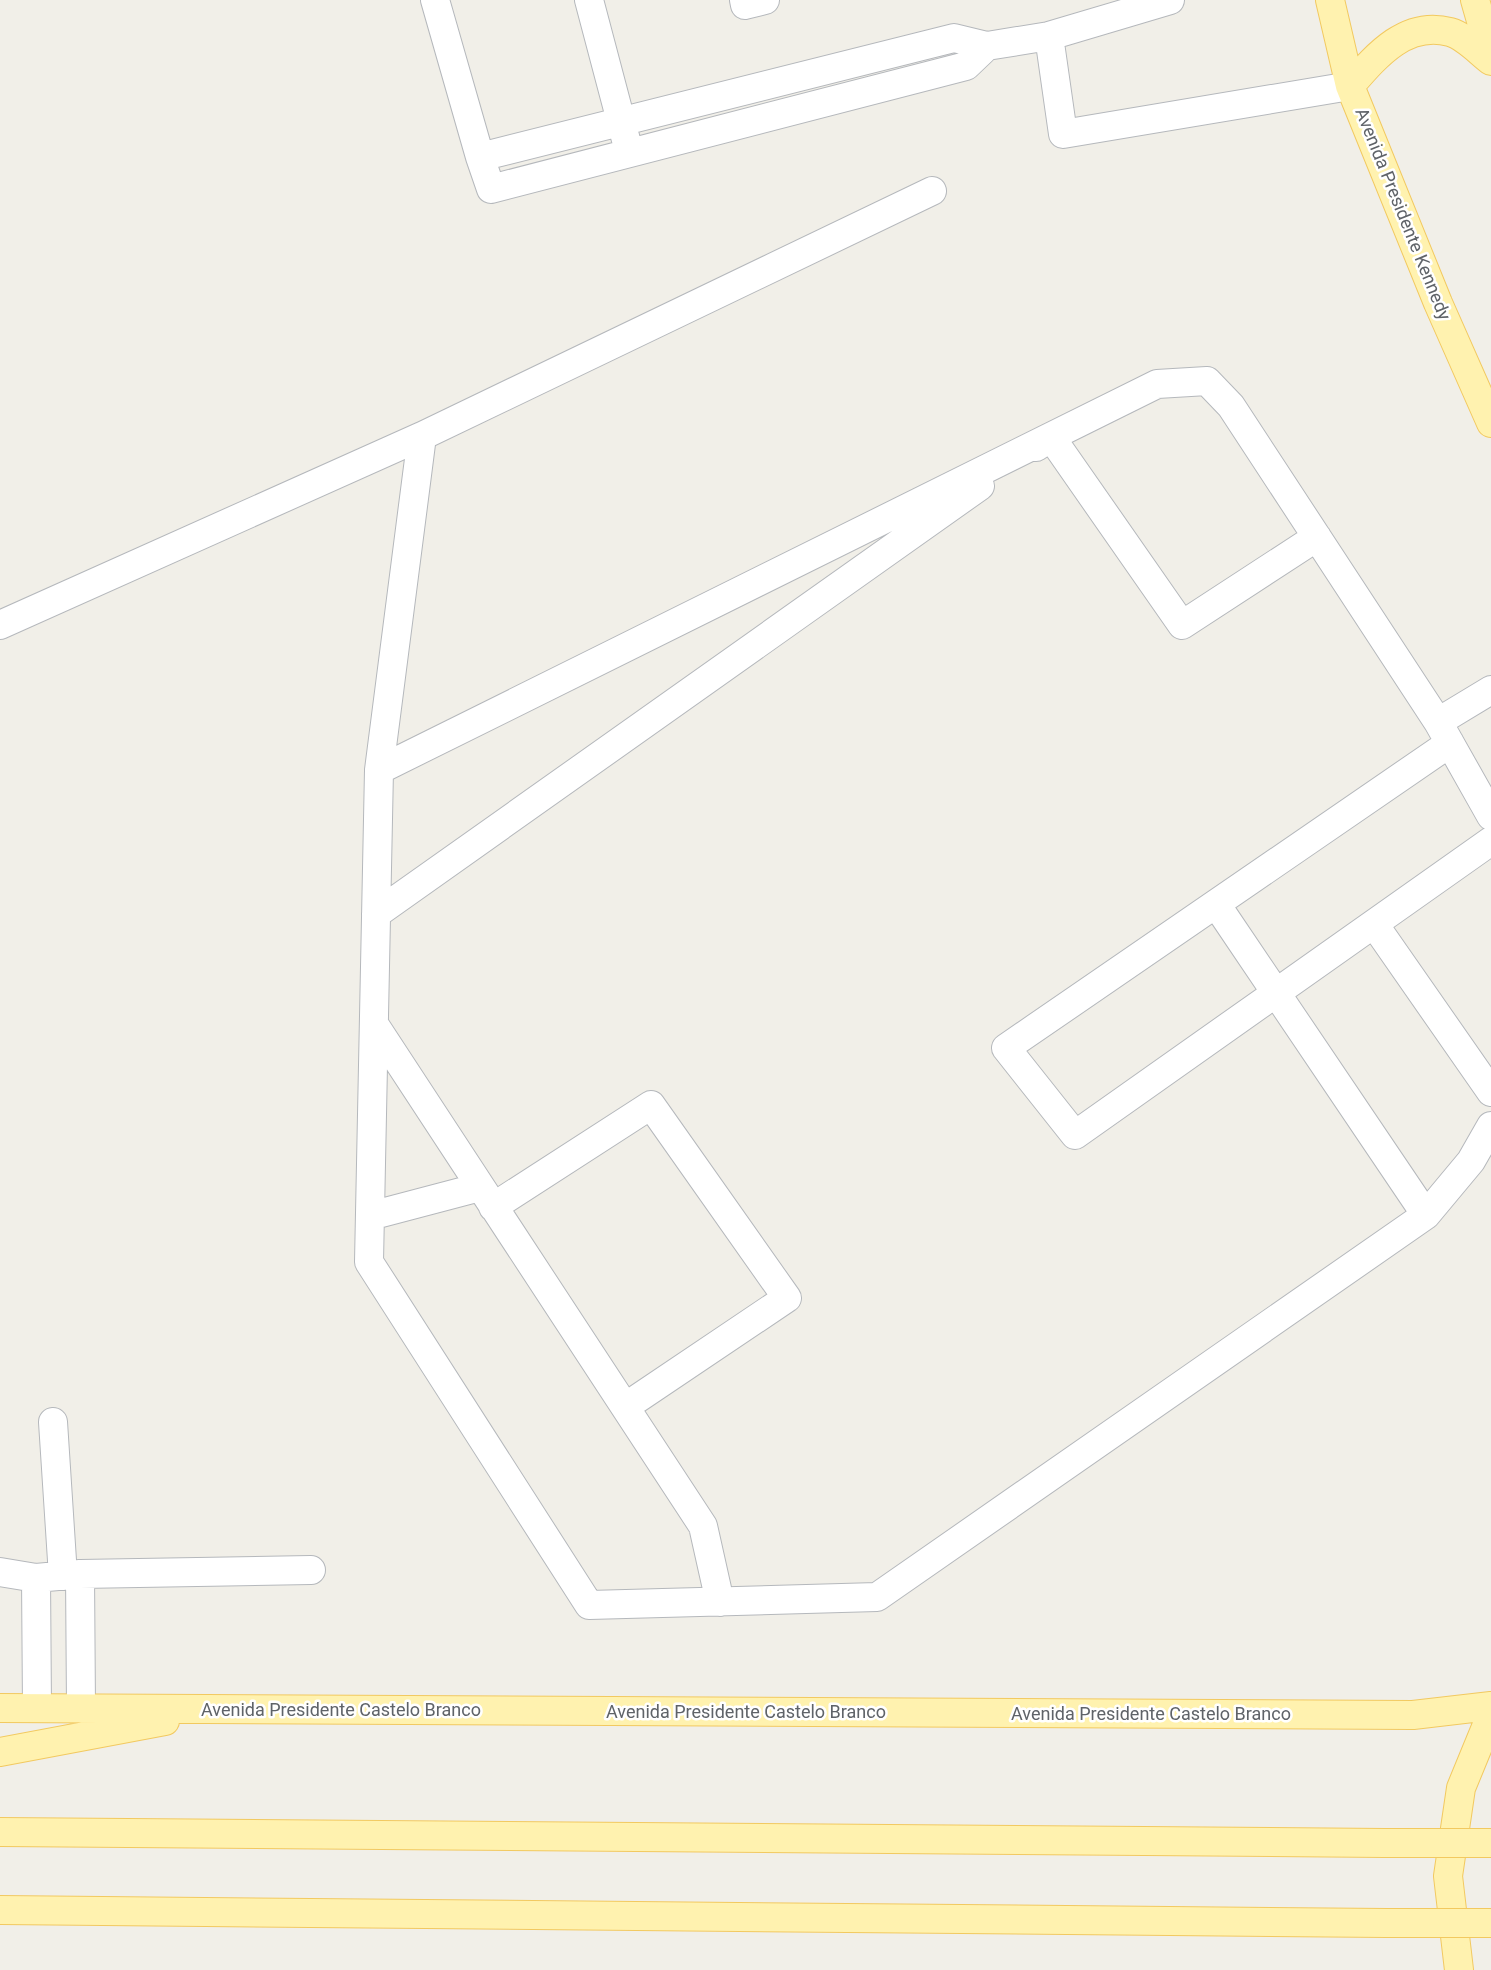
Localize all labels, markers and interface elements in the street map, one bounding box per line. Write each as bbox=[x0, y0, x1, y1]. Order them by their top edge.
street label: Avenida Presidente Kennedy bbox=[1351, 105, 1456, 323]
street label: Avenida Presidente Castelo Branco bbox=[201, 1699, 481, 1720]
street label: Avenida Presidente Castelo Branco bbox=[606, 1701, 886, 1722]
street label: Avenida Presidente Castelo Branco bbox=[1011, 1703, 1291, 1724]

